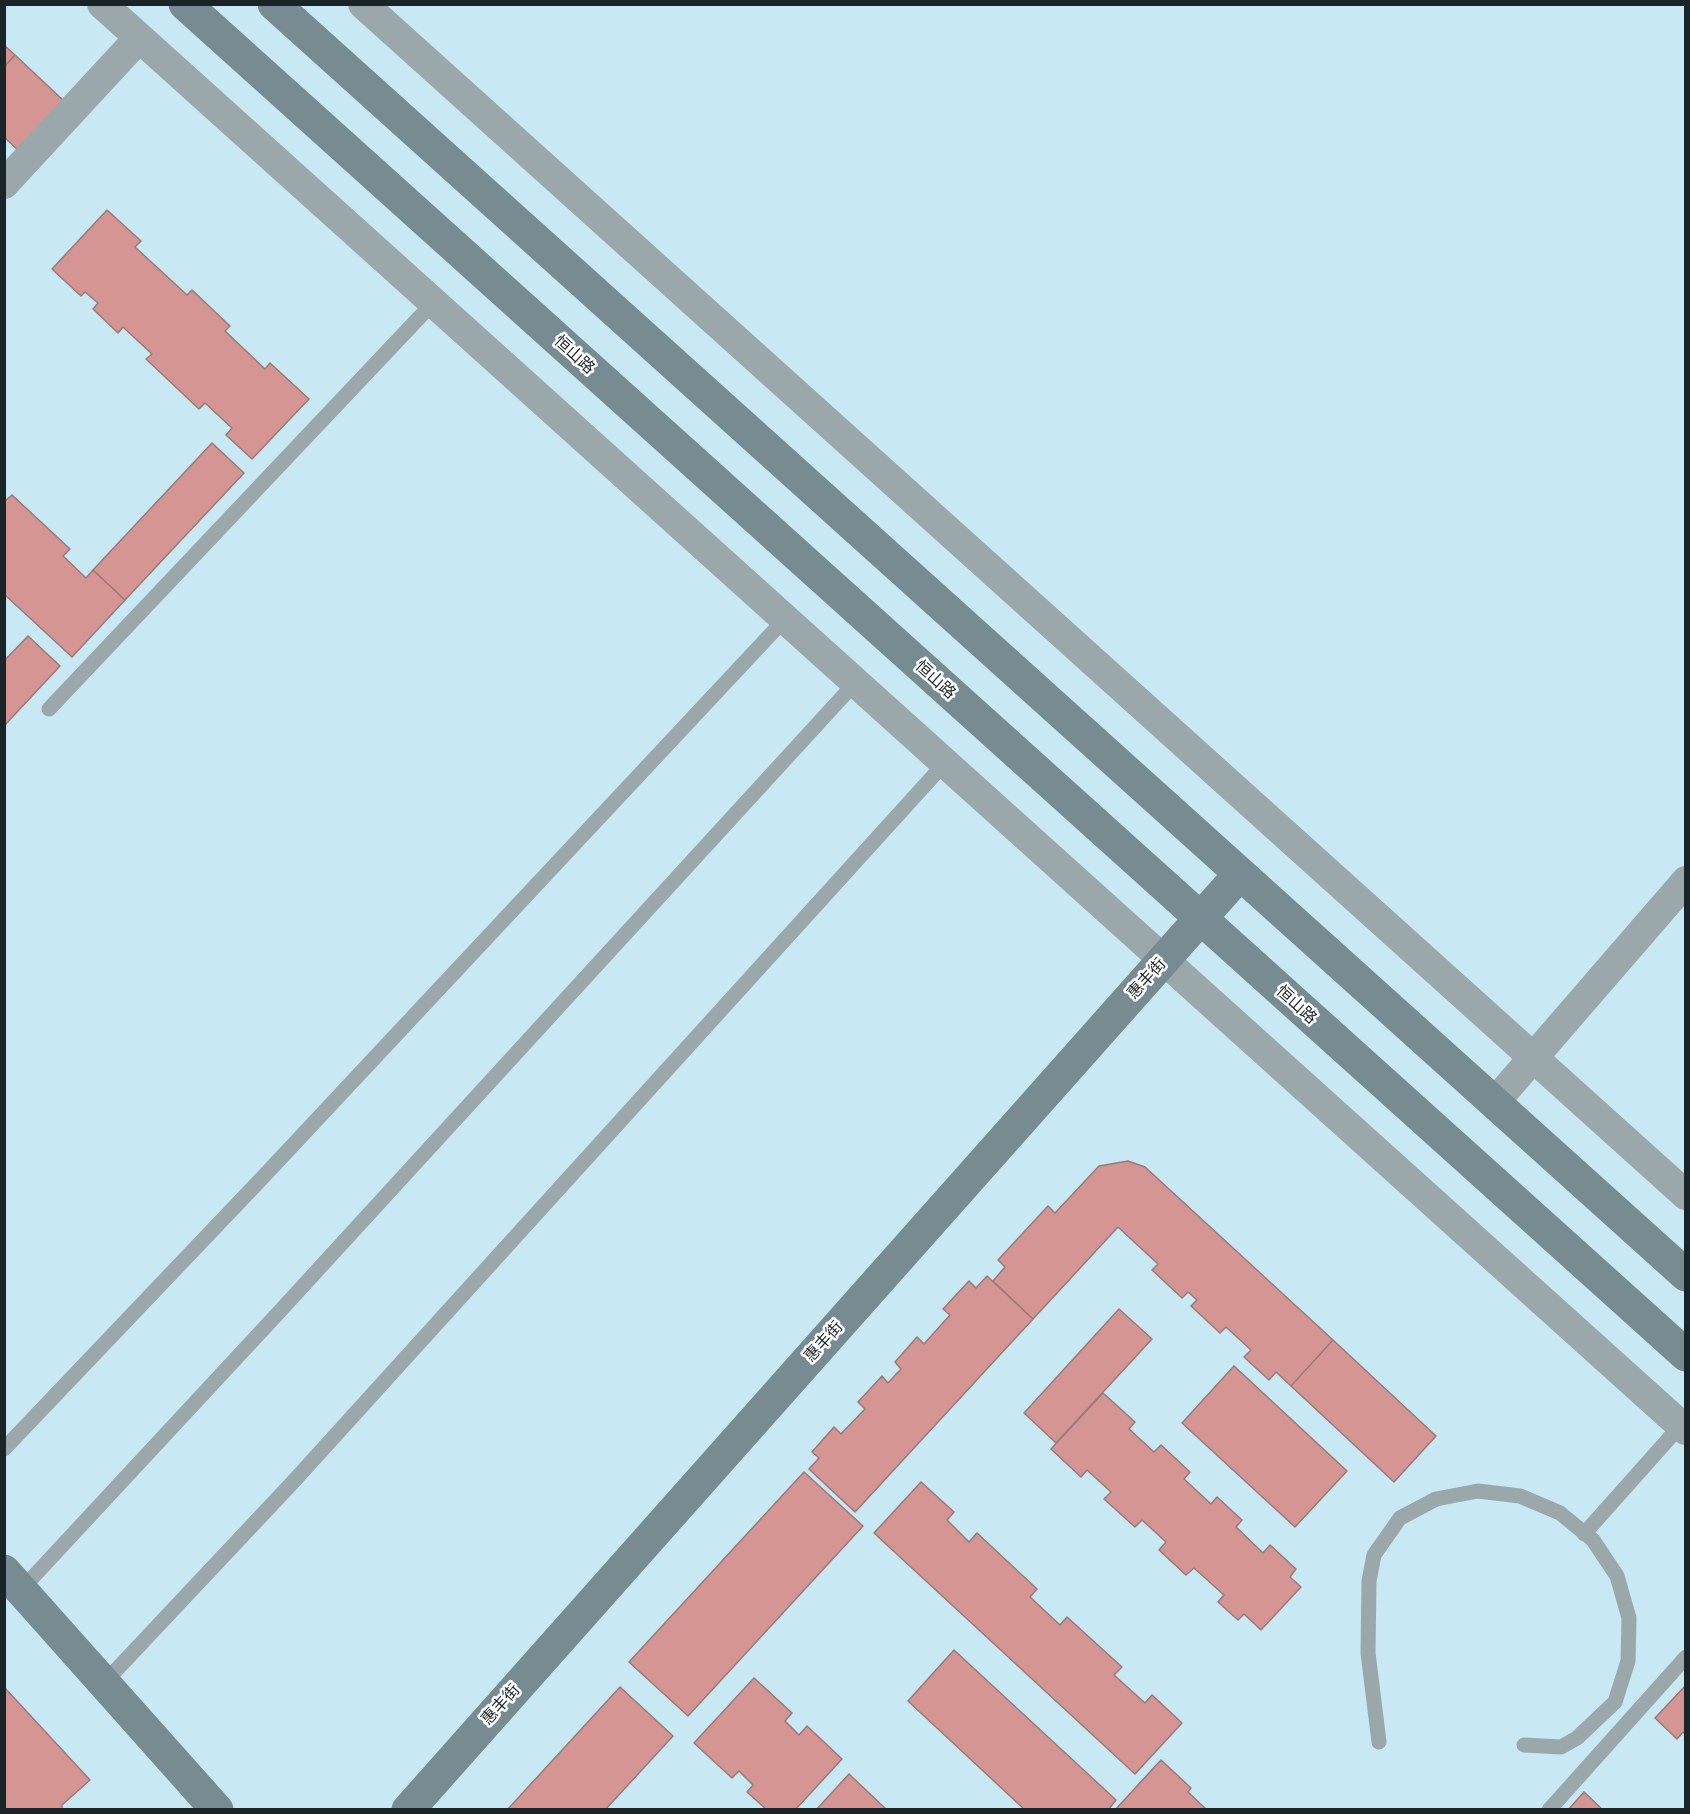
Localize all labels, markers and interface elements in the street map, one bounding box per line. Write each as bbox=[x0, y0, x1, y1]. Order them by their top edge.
street label: 恒山路 bbox=[550, 332, 598, 378]
street label: 恒山路 bbox=[911, 657, 959, 703]
street label: 惠丰街 bbox=[1124, 955, 1170, 1003]
street label: 恒山路 bbox=[1272, 982, 1320, 1028]
street label: 惠丰街 bbox=[801, 1318, 847, 1366]
street label: 惠丰街 bbox=[478, 1681, 524, 1729]

